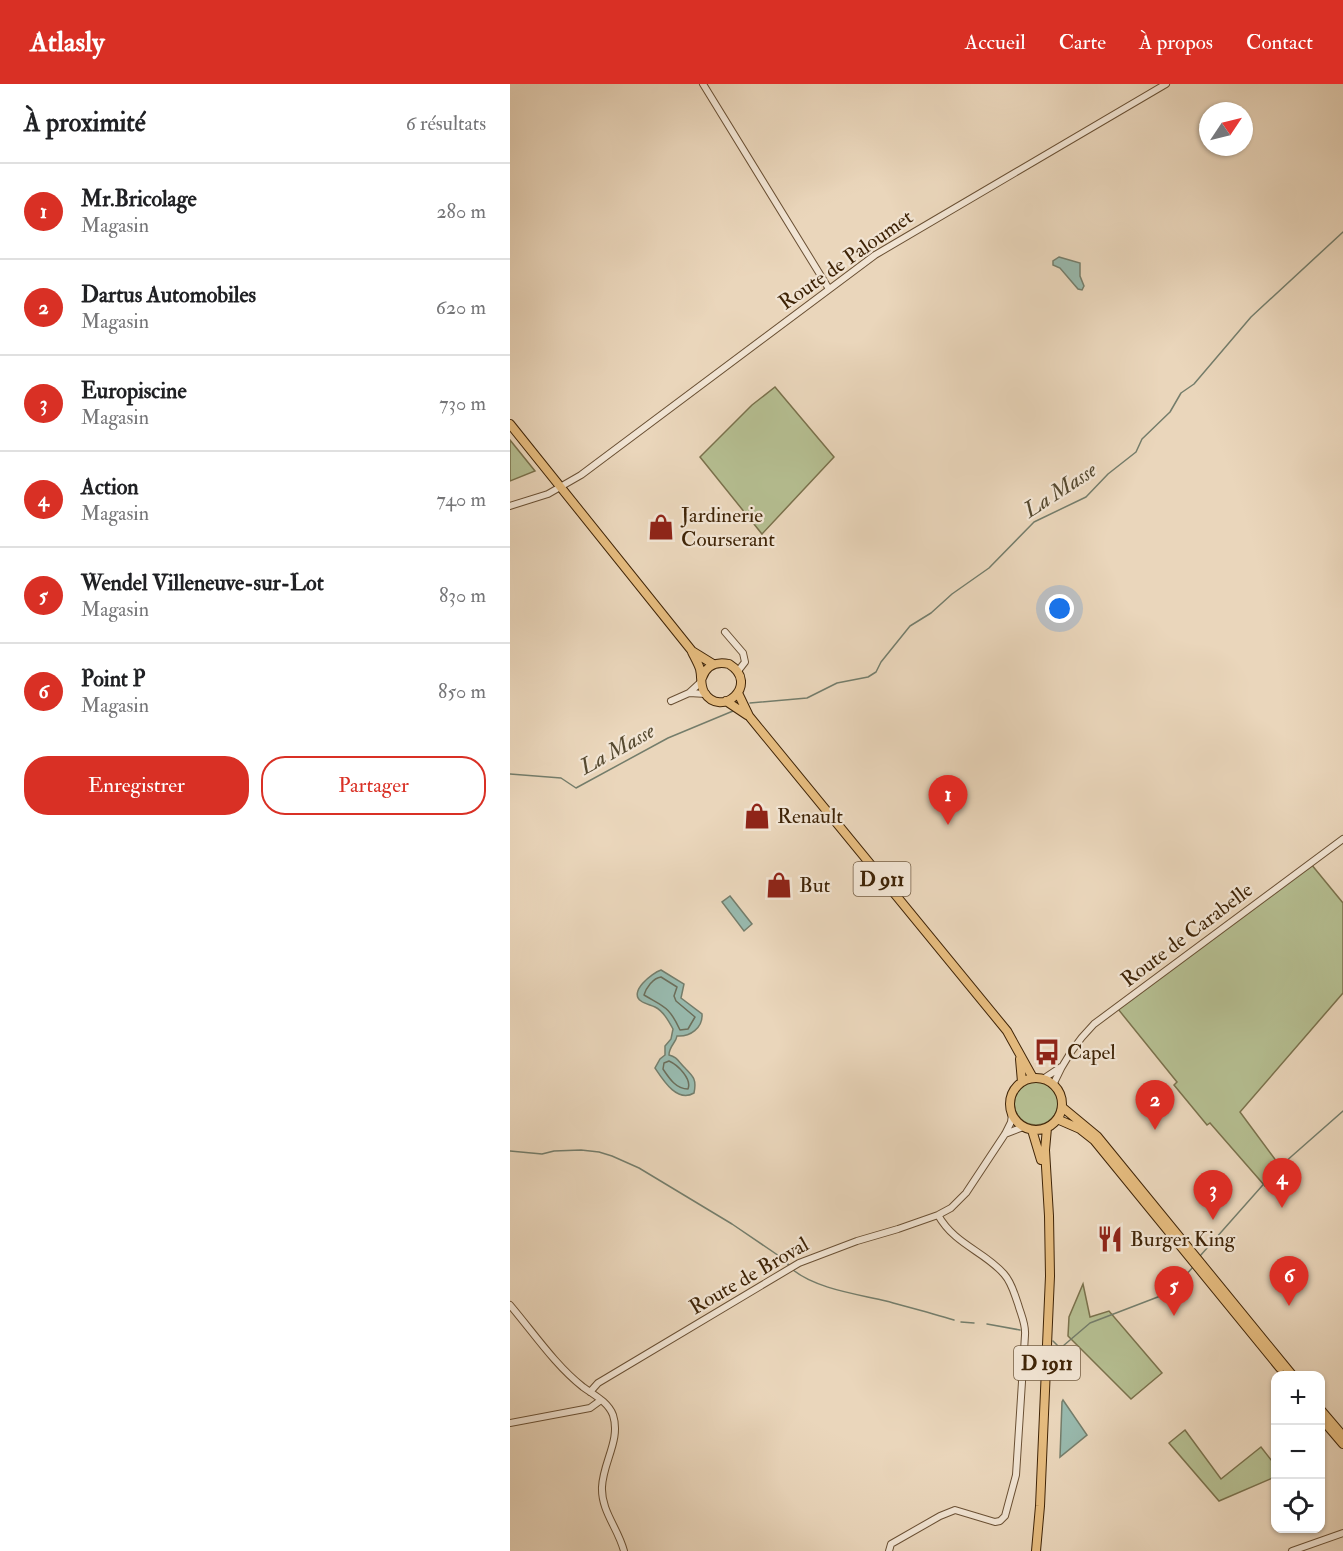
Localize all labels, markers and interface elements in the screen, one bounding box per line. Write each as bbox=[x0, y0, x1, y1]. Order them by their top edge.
text: Atlasly bbox=[30, 25, 104, 60]
text: Accueil bbox=[965, 29, 1026, 56]
text: Carte bbox=[1059, 29, 1106, 56]
text: À propos bbox=[1139, 29, 1213, 56]
text: Contact bbox=[1246, 29, 1313, 56]
north arrow bbox=[1199, 102, 1253, 156]
text: À proximité bbox=[24, 107, 146, 139]
text: 6 résultats bbox=[406, 111, 486, 136]
text: Mr.Bricolage bbox=[81, 185, 197, 213]
text: 1 bbox=[40, 199, 47, 224]
text: 280 m bbox=[436, 199, 486, 224]
street label: Route de Paloumet bbox=[774, 204, 919, 316]
text: Magasin bbox=[81, 213, 149, 238]
text: Dartus Automobiles bbox=[81, 281, 256, 309]
text: 2 bbox=[38, 295, 49, 320]
text: 620 m bbox=[436, 295, 486, 320]
text: Magasin bbox=[81, 309, 149, 334]
text: Europiscine bbox=[81, 377, 187, 405]
text: 3 bbox=[40, 391, 47, 416]
text: 730 m bbox=[439, 391, 486, 416]
text: Magasin bbox=[81, 405, 149, 430]
water label: La Masse bbox=[1017, 456, 1102, 525]
text: Action bbox=[81, 473, 139, 501]
text: 4 bbox=[38, 487, 49, 512]
text: 740 m bbox=[437, 487, 486, 512]
text: Magasin bbox=[81, 501, 149, 526]
place label: Jardinerie Courserant bbox=[680, 502, 775, 553]
shop icon: Jardinerie Courserant bbox=[646, 512, 676, 542]
text: Wendel Villeneuve-sur-Lot bbox=[81, 569, 324, 597]
text: 5 bbox=[39, 583, 48, 608]
text: 830 m bbox=[439, 583, 486, 608]
your location bbox=[1045, 594, 1074, 623]
text: Magasin bbox=[81, 597, 149, 622]
text: Point P bbox=[81, 665, 145, 693]
text: 6 bbox=[38, 679, 49, 704]
text: 850 m bbox=[438, 679, 486, 704]
text: Magasin bbox=[81, 693, 149, 718]
water label: La Masse bbox=[574, 717, 660, 782]
button: Enregistrer bbox=[24, 756, 249, 815]
button: Partager bbox=[261, 756, 486, 815]
pin: 1 bbox=[928, 776, 968, 825]
shop icon: Renault bbox=[742, 801, 772, 831]
place label: Renault bbox=[777, 803, 843, 830]
road number: D 911 bbox=[854, 862, 910, 896]
shop icon: But bbox=[764, 870, 794, 900]
place label: But bbox=[799, 872, 831, 899]
street label: Route de Carabelle bbox=[1116, 876, 1258, 993]
bus stop icon: Capel bbox=[1032, 1037, 1062, 1067]
place label: Capel bbox=[1067, 1039, 1116, 1066]
pin: 2 bbox=[1136, 1080, 1174, 1130]
pin: 4 bbox=[1262, 1158, 1302, 1208]
pin: 3 bbox=[1194, 1170, 1232, 1220]
restaurant icon: Burger King bbox=[1095, 1224, 1125, 1254]
place label: Burger King bbox=[1130, 1226, 1236, 1253]
street label: Route de Broval bbox=[684, 1231, 814, 1321]
pin: 6 bbox=[1270, 1256, 1308, 1306]
pin: 5 bbox=[1154, 1266, 1194, 1316]
road number: D 1911 bbox=[1014, 1346, 1080, 1380]
map controls bbox=[1271, 1371, 1325, 1533]
button: + bbox=[1271, 1371, 1325, 1425]
button: − bbox=[1271, 1425, 1325, 1479]
button: locate bbox=[1271, 1479, 1325, 1533]

